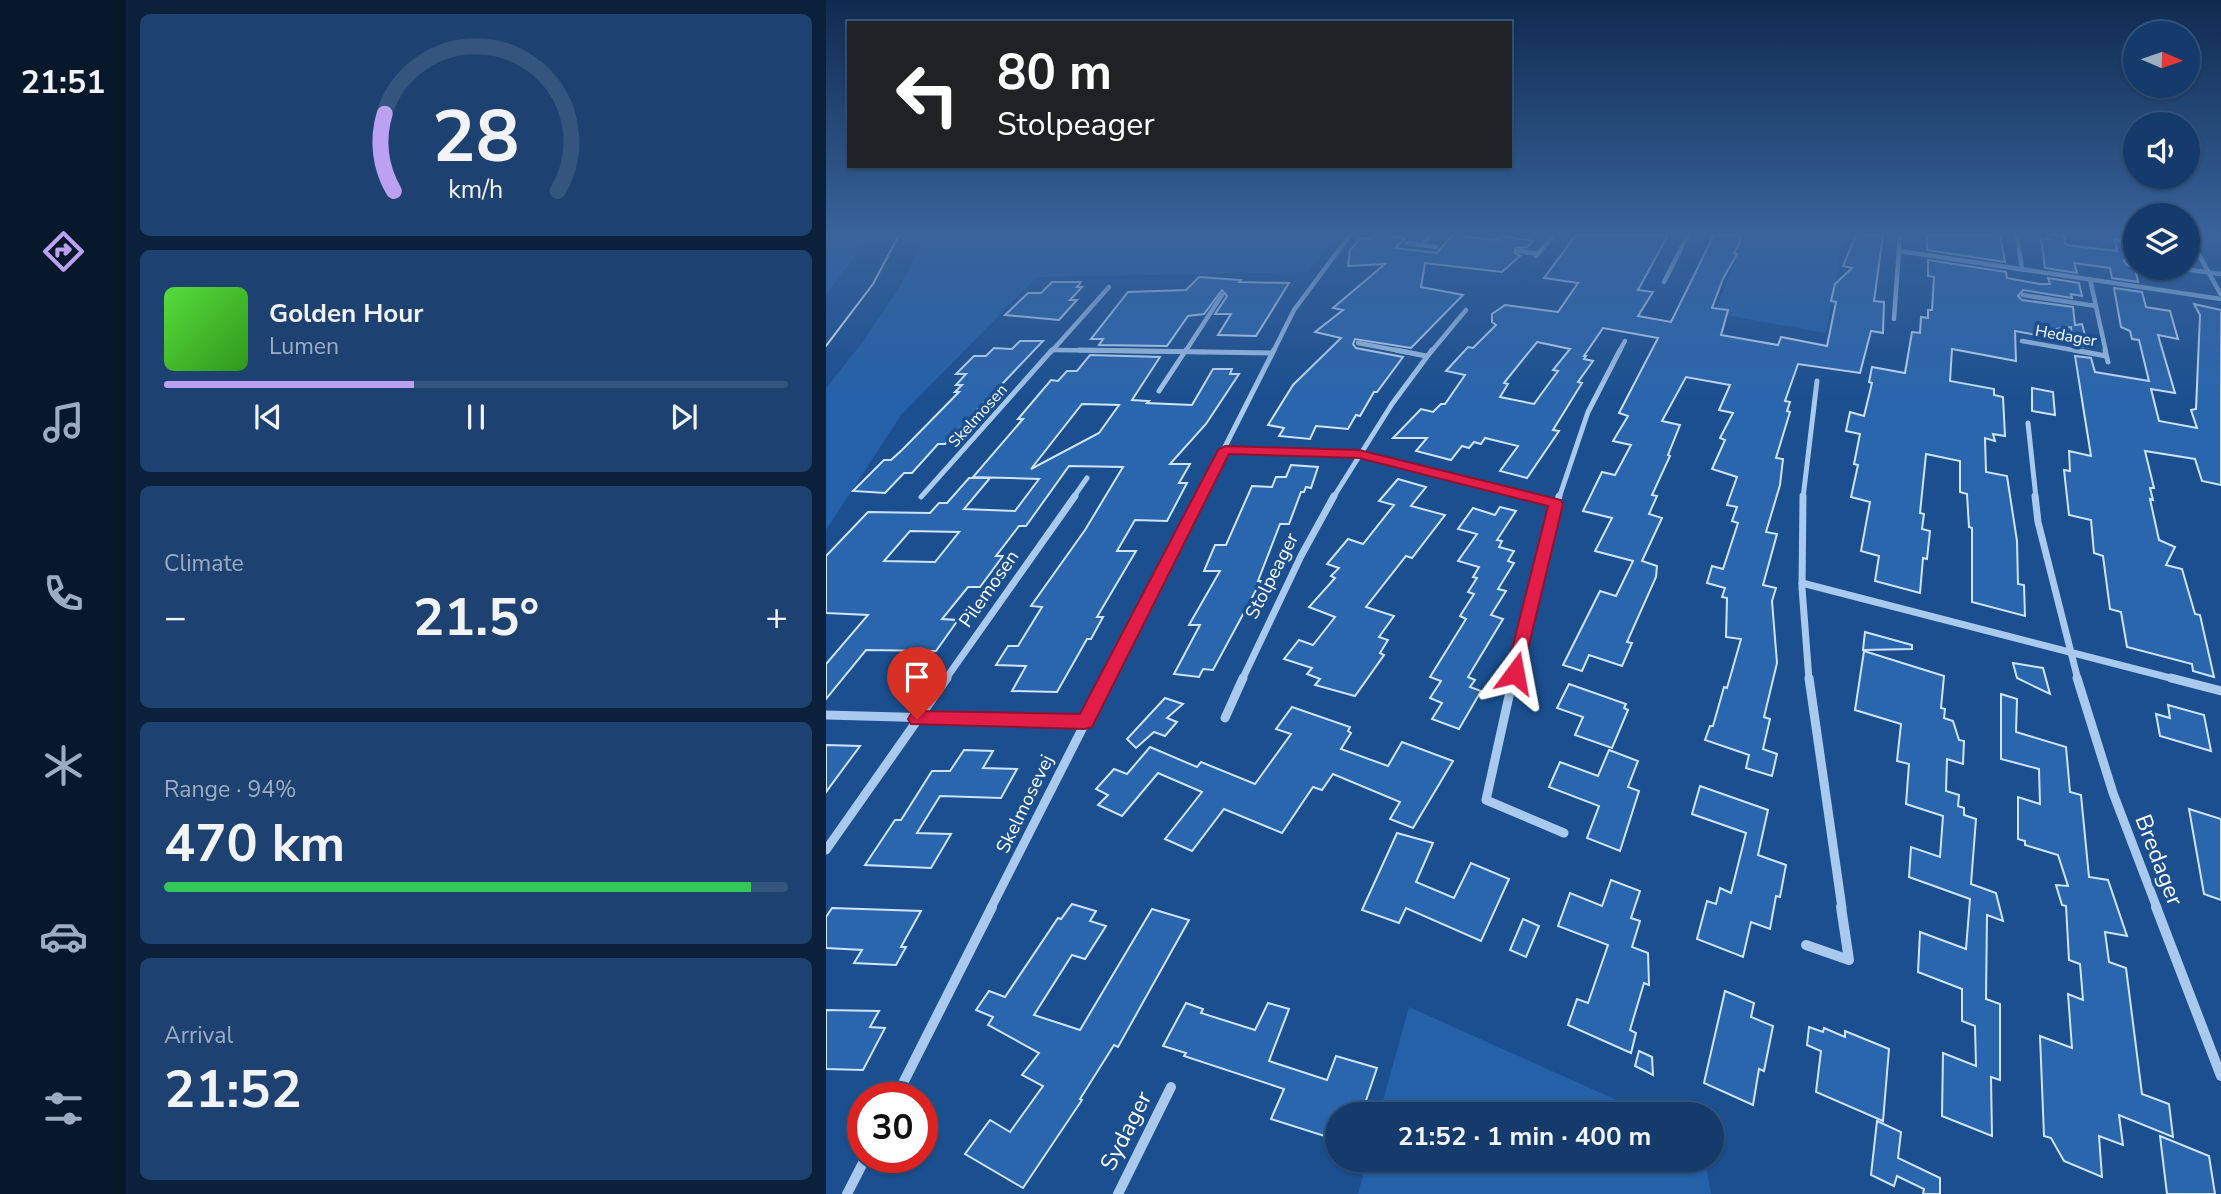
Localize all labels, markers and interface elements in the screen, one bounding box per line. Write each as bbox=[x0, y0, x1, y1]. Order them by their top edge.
north arrow bbox=[2123, 21, 2200, 98]
map controls bbox=[2123, 21, 2200, 280]
text: 80 m bbox=[997, 39, 1112, 106]
icon: left bbox=[882, 49, 973, 140]
text: 21:51 bbox=[21, 61, 105, 104]
text: 28 bbox=[432, 87, 520, 187]
text: Stolpeager bbox=[997, 103, 1155, 146]
button: sound bbox=[2123, 112, 2200, 189]
text: km/h bbox=[448, 173, 504, 207]
button: layers bbox=[2123, 203, 2200, 280]
icon: directions bbox=[39, 227, 88, 276]
text: Golden Hour bbox=[269, 296, 424, 331]
street label: Hedager bbox=[2033, 320, 2099, 352]
text: Lumen bbox=[269, 331, 339, 362]
street label: Skelmosen bbox=[943, 379, 1013, 453]
icon: music bbox=[39, 398, 88, 447]
icon: previous bbox=[249, 398, 287, 436]
icon: pause bbox=[457, 398, 495, 436]
icon: next bbox=[665, 398, 703, 436]
street label: Stolpeager bbox=[1239, 528, 1305, 624]
street label: Pilemosen bbox=[953, 545, 1025, 633]
text: Climate bbox=[164, 548, 244, 579]
icon: phone bbox=[39, 569, 88, 618]
text: 21.5° bbox=[413, 582, 539, 653]
text: − bbox=[164, 592, 187, 643]
text: + bbox=[765, 592, 788, 643]
position arrow bbox=[1478, 636, 1552, 710]
pin bbox=[887, 647, 947, 719]
icon: arrive bbox=[898, 658, 936, 696]
icon: climate bbox=[39, 741, 88, 790]
street label: Skelmosevej bbox=[990, 750, 1060, 858]
text: Range · 94% bbox=[164, 774, 296, 805]
text: 470 km bbox=[164, 808, 345, 879]
street label: Bredager bbox=[2127, 810, 2191, 911]
icon: car bbox=[39, 912, 88, 961]
text: Arrival bbox=[164, 1020, 233, 1051]
text: 21:52 bbox=[164, 1054, 302, 1125]
speed limit sign: 30 bbox=[847, 1082, 938, 1173]
icon: filters bbox=[39, 1084, 88, 1133]
street label: Sydager bbox=[1093, 1085, 1159, 1176]
text: 21:52 · 1 min · 400 m bbox=[1398, 1119, 1651, 1154]

